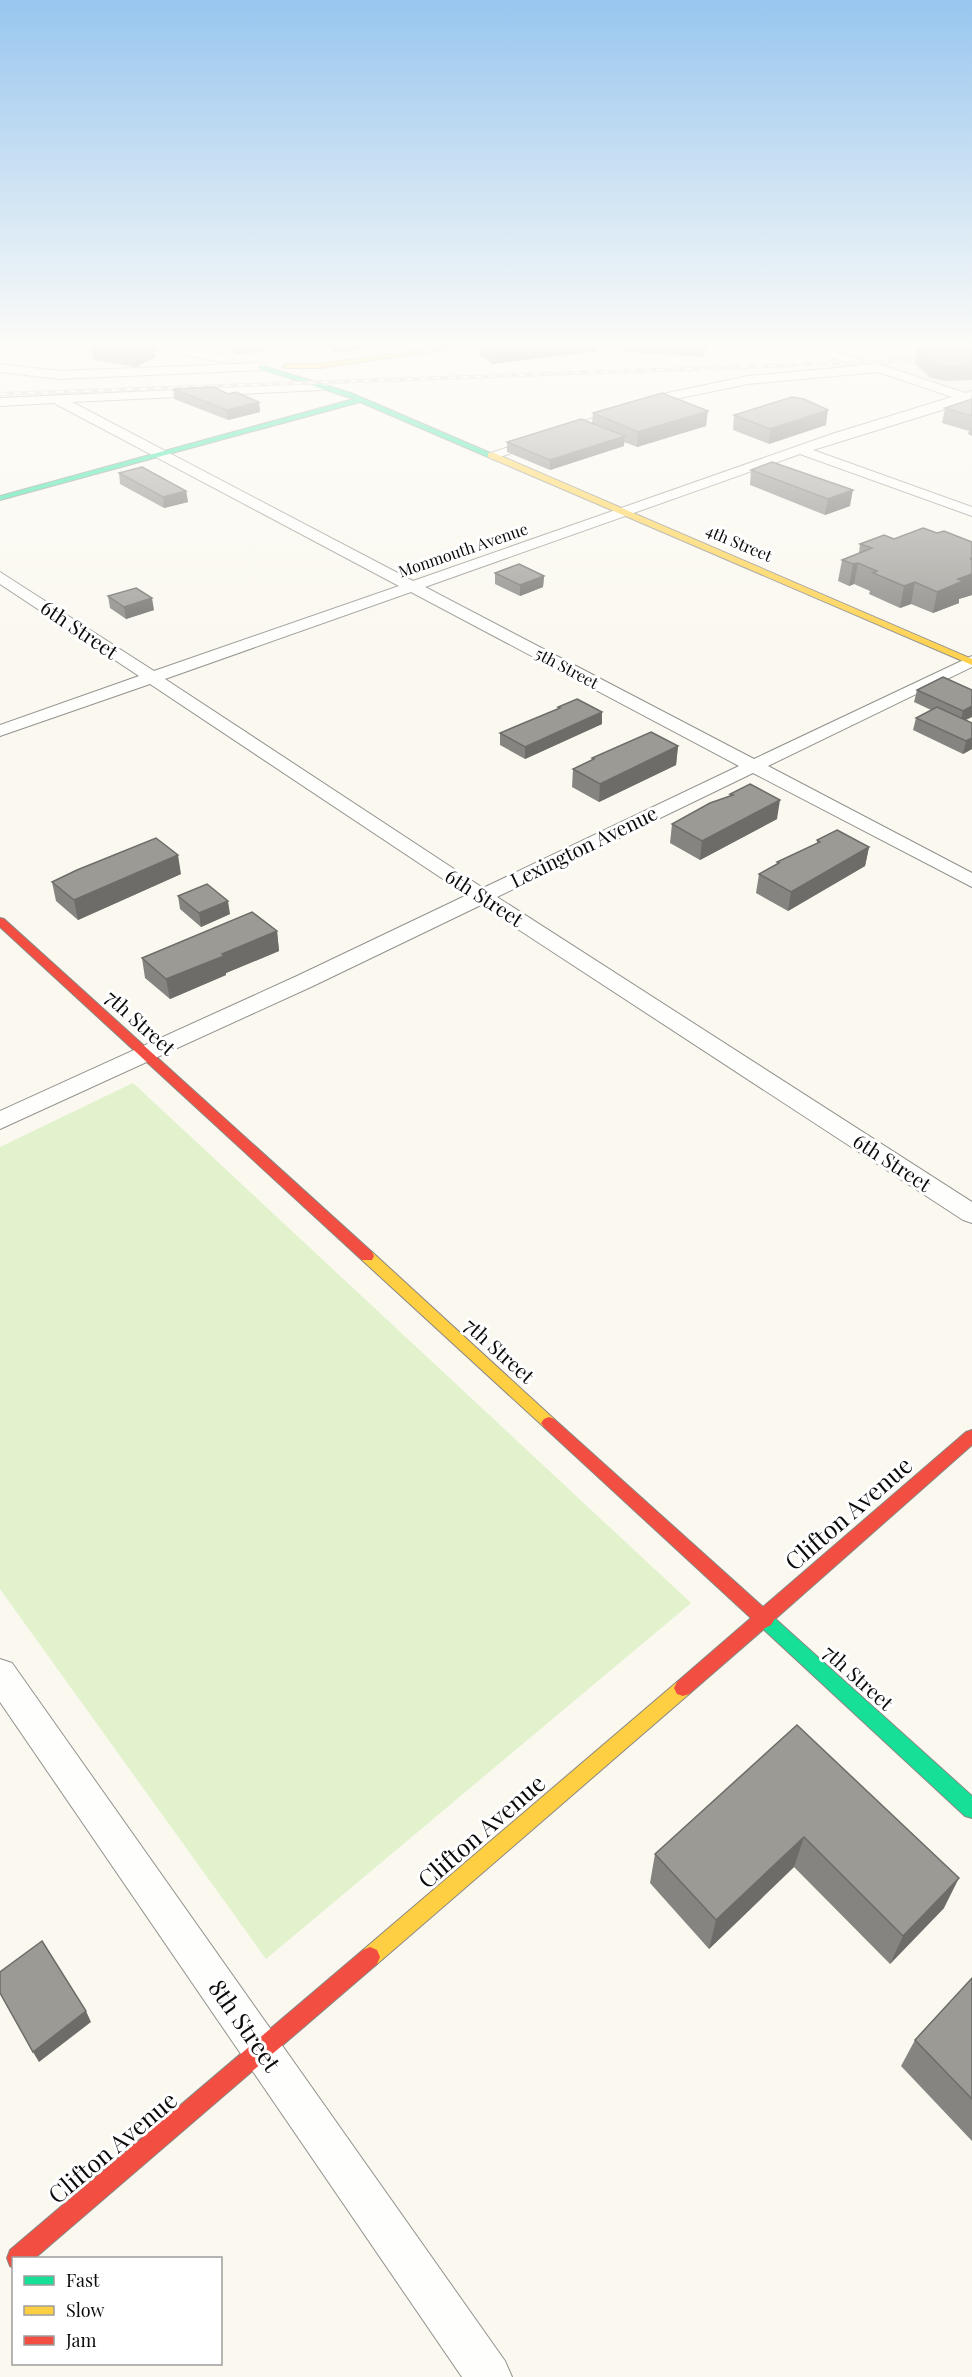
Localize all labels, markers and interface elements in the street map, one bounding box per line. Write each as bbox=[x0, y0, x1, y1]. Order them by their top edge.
street label: Monmouth Avenue bbox=[395, 518, 530, 582]
street label: 4th Street bbox=[703, 519, 776, 566]
street label: 6th Street bbox=[36, 593, 125, 665]
street label: 5th Street bbox=[532, 642, 603, 693]
street label: Lexington Avenue bbox=[505, 798, 661, 893]
street label: 6th Street bbox=[441, 861, 530, 932]
street label: 7th Street bbox=[100, 983, 183, 1061]
street label: 6th Street bbox=[849, 1126, 938, 1197]
street label: 7th Street bbox=[459, 1311, 542, 1389]
street label: Clifton Avenue bbox=[777, 1448, 918, 1577]
street label: 7th Street bbox=[818, 1638, 901, 1716]
street label: Clifton Avenue bbox=[410, 1766, 551, 1895]
street label: 8th Street bbox=[202, 1972, 289, 2078]
street label: Clifton Avenue bbox=[41, 2083, 183, 2210]
legend bbox=[12, 2257, 222, 2365]
text: Fast bbox=[66, 2268, 100, 2292]
text: Slow bbox=[66, 2298, 104, 2322]
text: Jam bbox=[65, 2328, 96, 2352]

